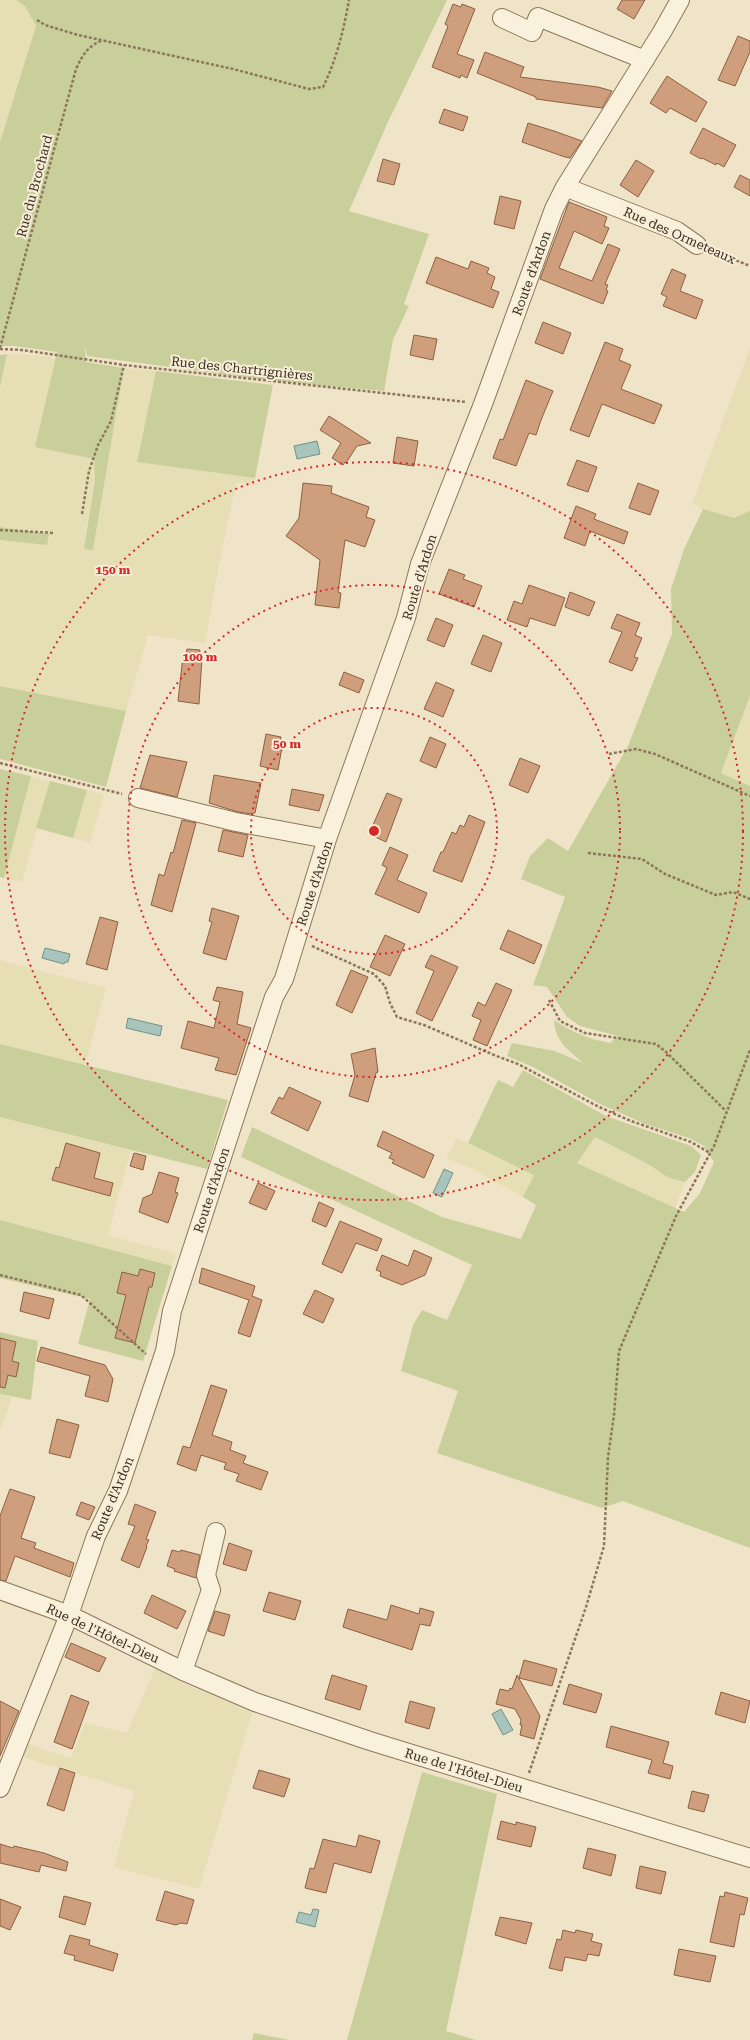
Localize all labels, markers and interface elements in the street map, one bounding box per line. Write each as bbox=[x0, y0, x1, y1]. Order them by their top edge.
street label: Rue du Brochard bbox=[14, 133, 56, 239]
street label: Rue des Ormeteaux bbox=[621, 204, 739, 267]
street label: Route d'Ardon bbox=[509, 228, 554, 318]
street label: Rue des Chartrignières bbox=[170, 354, 314, 383]
street label: Route d'Ardon bbox=[399, 532, 440, 622]
text: 150 m bbox=[96, 563, 131, 577]
text: 100 m bbox=[183, 650, 218, 664]
text: 50 m bbox=[273, 737, 301, 751]
centre of rings bbox=[367, 824, 381, 838]
street label: Route d'Ardon bbox=[294, 838, 336, 928]
street label: Route d'Ardon bbox=[191, 1145, 233, 1235]
street label: Route d'Ardon bbox=[88, 1454, 137, 1542]
street label: Rue de l'Hôtel-Dieu bbox=[44, 1601, 162, 1666]
street label: Rue de l'Hôtel-Dieu bbox=[403, 1745, 525, 1796]

